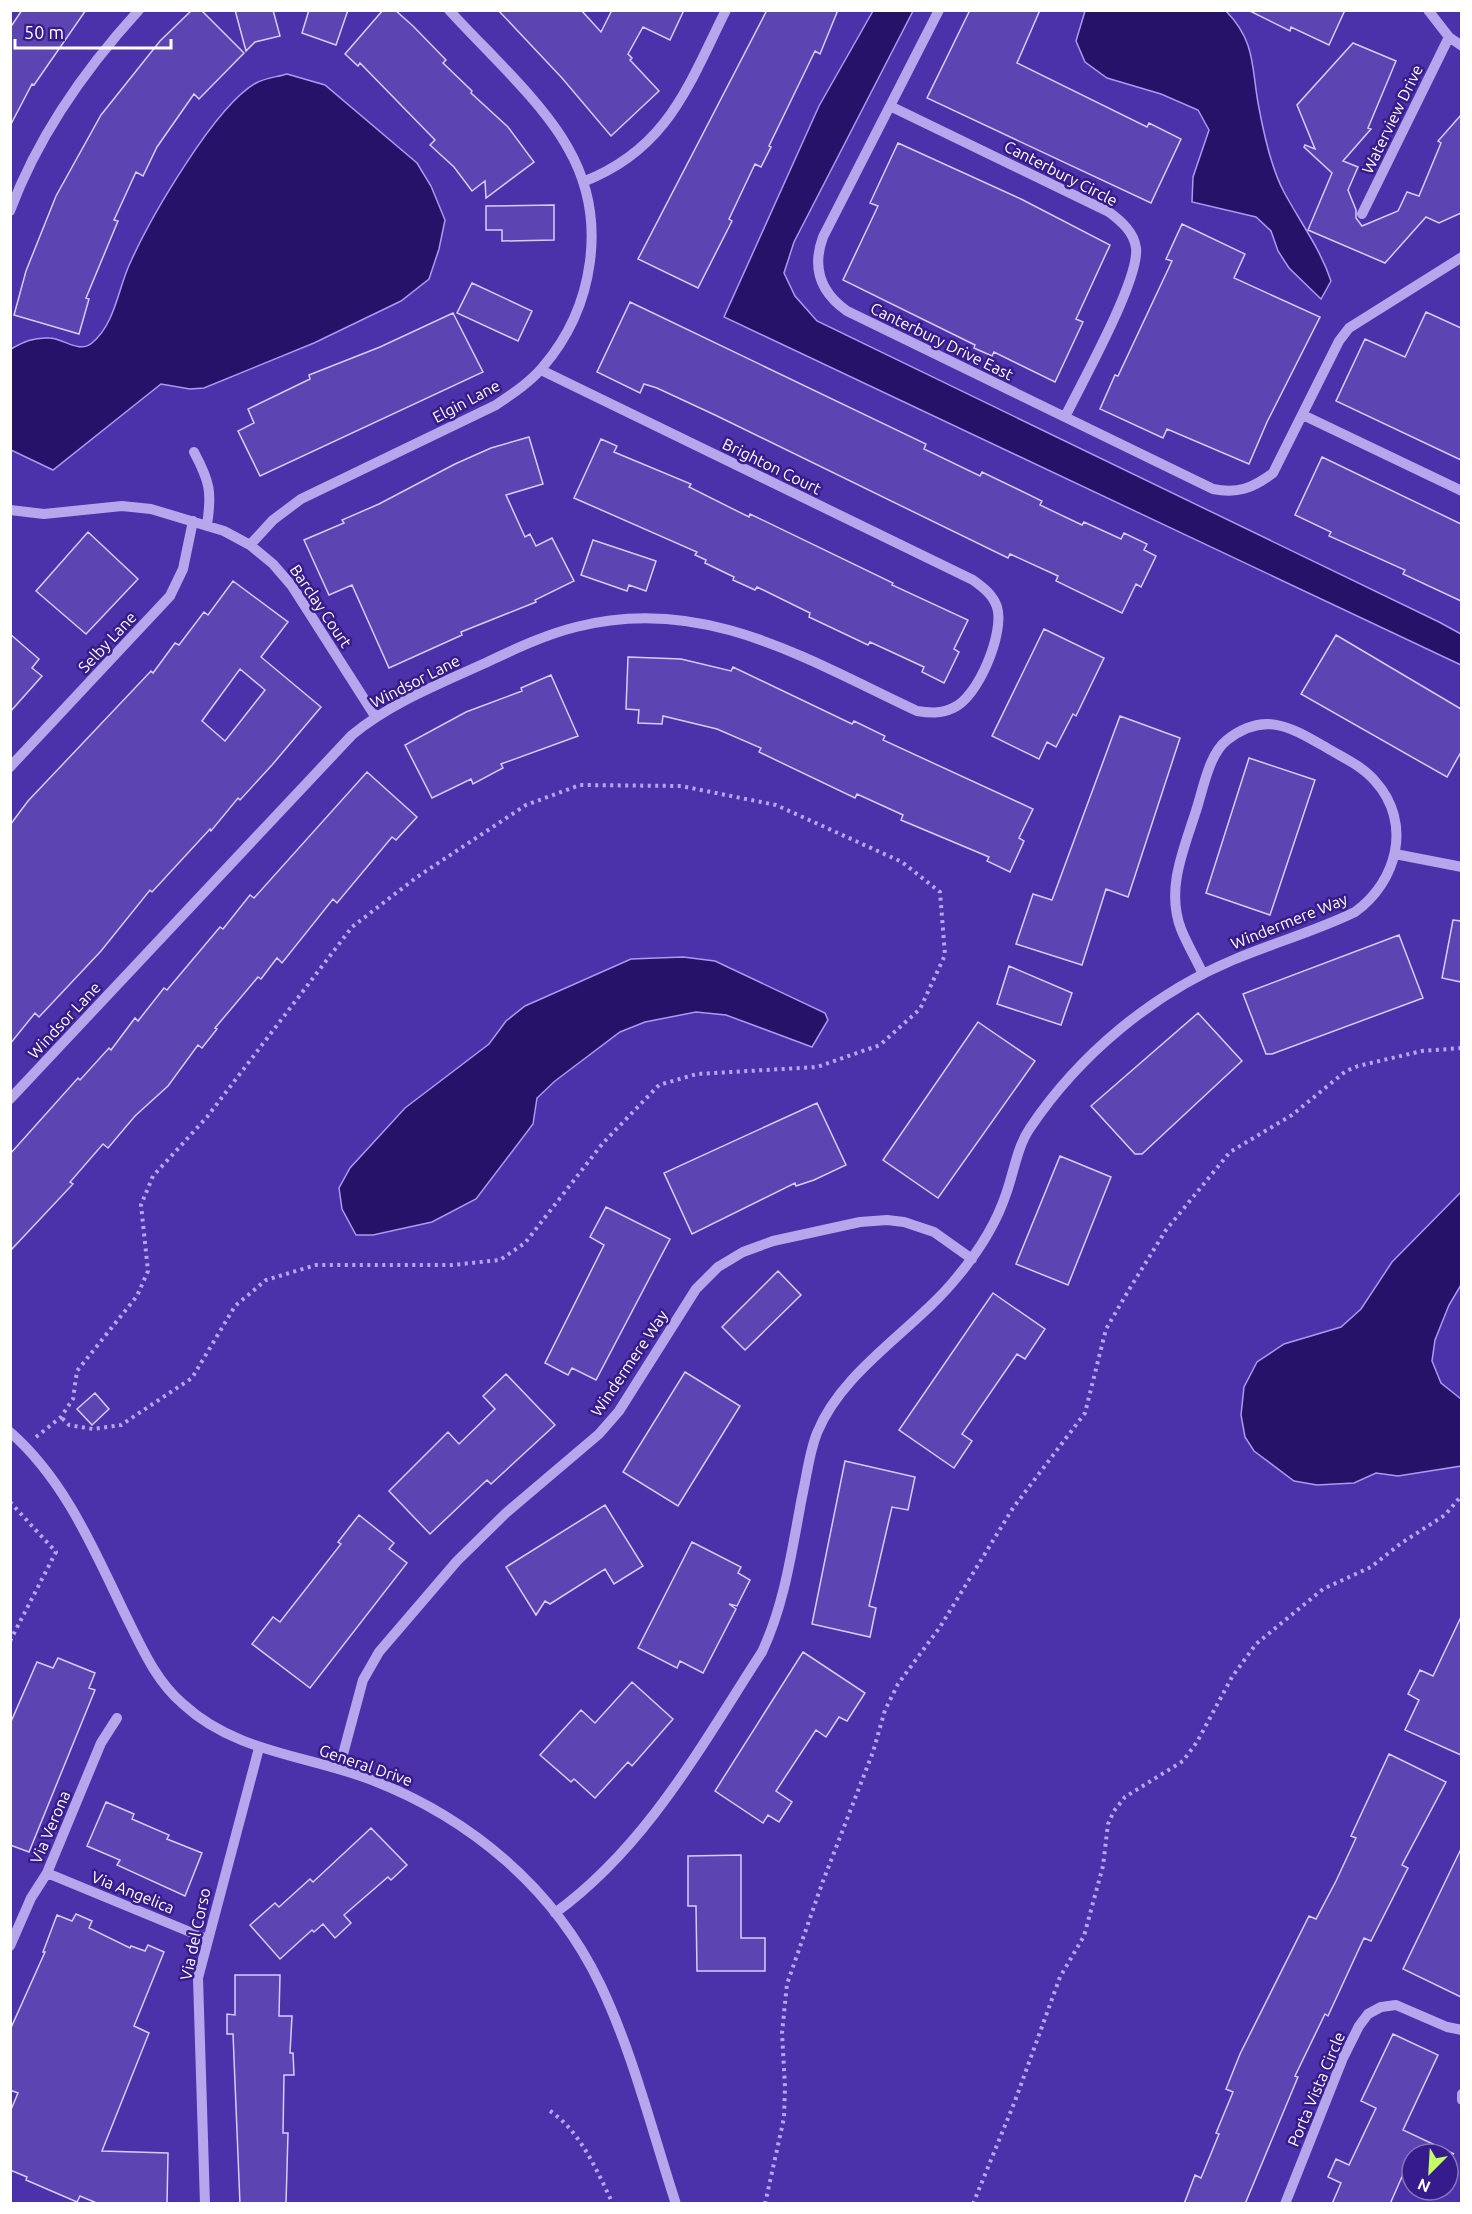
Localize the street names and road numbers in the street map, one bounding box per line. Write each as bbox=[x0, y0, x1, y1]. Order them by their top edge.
street label: Waterview Drive bbox=[1358, 62, 1426, 176]
street label: Canterbury Circle bbox=[1001, 137, 1121, 209]
street label: Canterbury Drive East bbox=[868, 299, 1017, 384]
street label: Elgin Lane bbox=[429, 376, 503, 426]
street label: Brighton Court bbox=[720, 434, 825, 498]
street label: Barclay Court bbox=[287, 561, 356, 652]
street label: Selby Lane bbox=[74, 608, 140, 676]
street label: Windsor Lane bbox=[367, 651, 463, 711]
street label: Windermere Way bbox=[1228, 889, 1350, 953]
street label: Windsor Lane bbox=[24, 978, 104, 1062]
street label: Windermere Way bbox=[587, 1306, 671, 1419]
street label: General Drive bbox=[317, 1741, 415, 1789]
street label: Via Verona bbox=[27, 1788, 73, 1866]
street label: Via Angelica bbox=[89, 1867, 177, 1917]
street label: Via del Corso bbox=[176, 1886, 214, 1982]
street label: Porta Vista Circle bbox=[1284, 2029, 1348, 2149]

